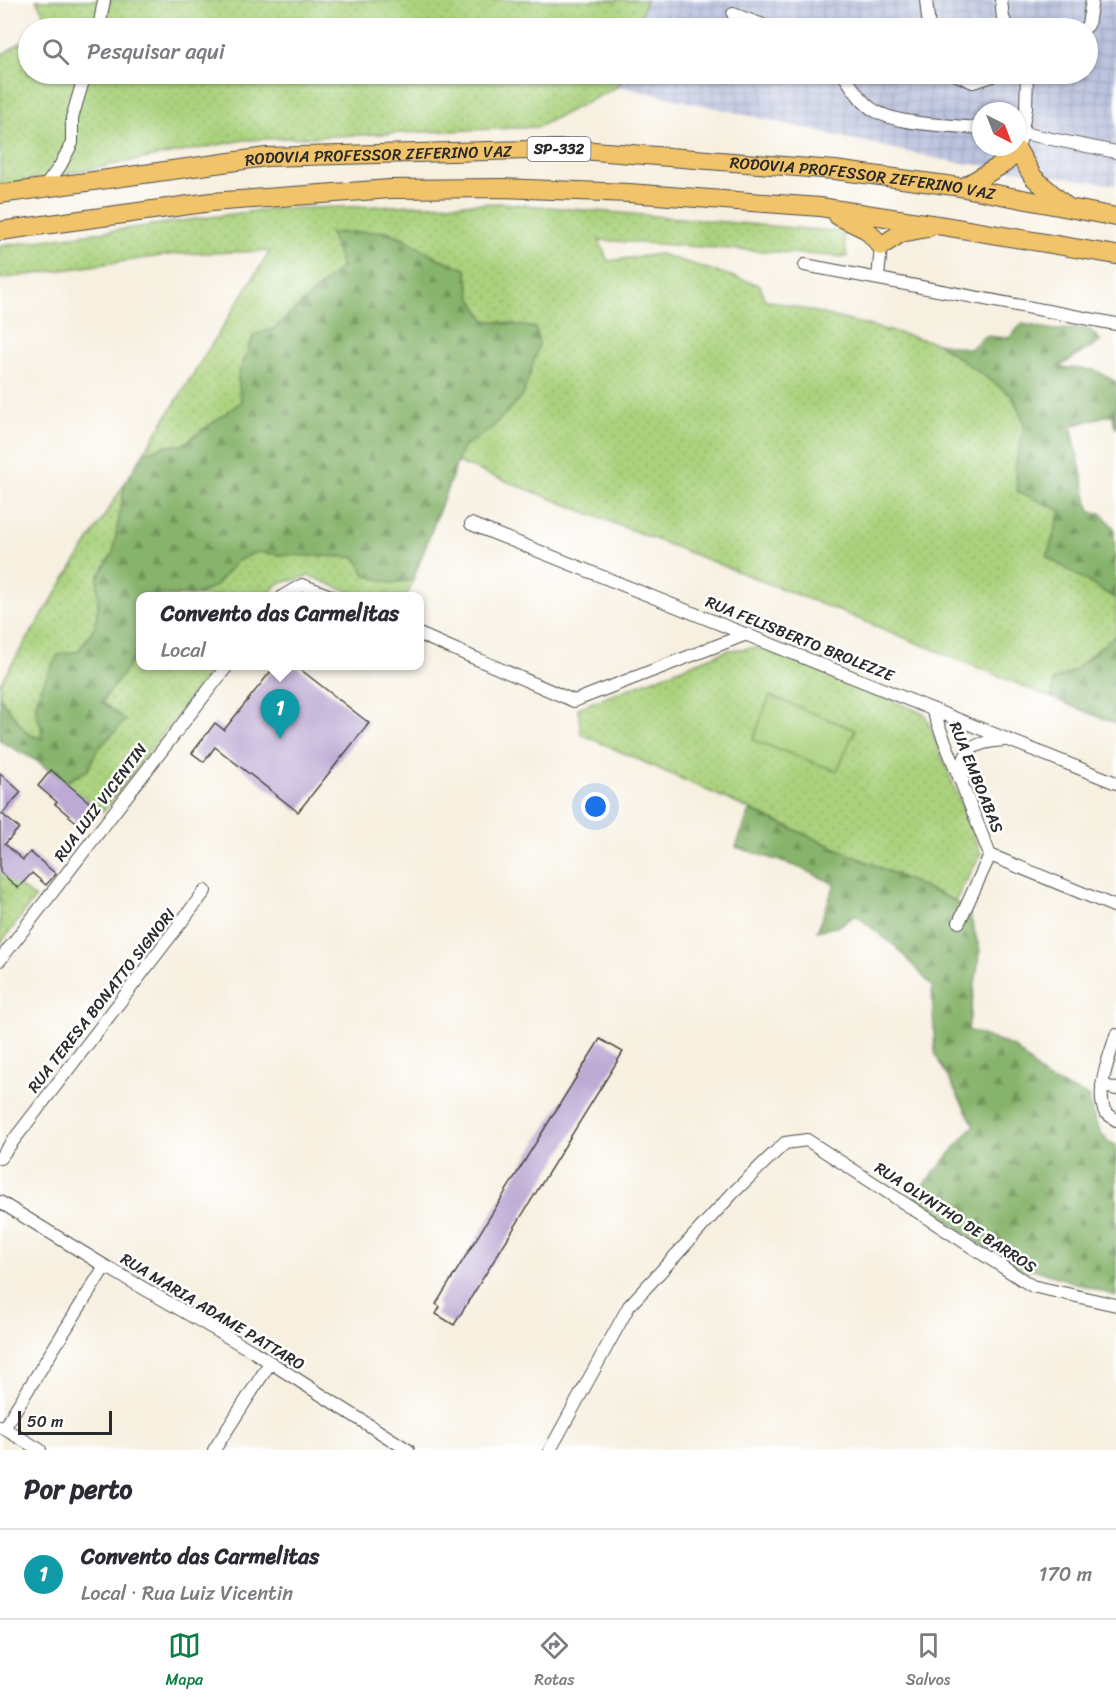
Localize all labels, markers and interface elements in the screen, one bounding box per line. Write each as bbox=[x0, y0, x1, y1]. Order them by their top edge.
search box bbox=[18, 18, 1098, 84]
text: Pesquisar aqui bbox=[87, 32, 225, 71]
icon: search bbox=[39, 35, 72, 68]
north arrow bbox=[972, 102, 1026, 156]
street label: RODOVIA PROFESSOR ZEFERINO VAZ bbox=[243, 136, 513, 175]
road number: SP-332 bbox=[528, 137, 590, 161]
street label: RODOVIA PROFESSOR ZEFERINO VAZ bbox=[729, 148, 999, 209]
street label: RUA FELISBERTO BROLEZZE bbox=[701, 587, 900, 690]
popup bbox=[136, 592, 424, 670]
text: Convento das Carmelitas bbox=[161, 594, 399, 633]
text: Local bbox=[161, 633, 206, 668]
pin: 1 bbox=[260, 690, 300, 739]
street label: RUA EMBOABAS bbox=[941, 717, 1012, 837]
street label: RUA LUIZ VICENTIN bbox=[46, 736, 155, 868]
your location bbox=[581, 792, 610, 821]
street label: RUA TERESA BONATTO SIGNORI bbox=[20, 901, 183, 1099]
street label: RUA OLYNTHO DE BARROS bbox=[869, 1154, 1043, 1281]
street label: RUA MARIA ADAME PATTARO bbox=[115, 1245, 311, 1378]
text: 50 m bbox=[27, 1407, 63, 1436]
scale bar bbox=[18, 1408, 112, 1436]
text: Por perto bbox=[24, 1466, 132, 1512]
text: Convento das Carmelitas bbox=[81, 1537, 319, 1576]
text: 1 bbox=[39, 1557, 48, 1592]
text: 170 m bbox=[1039, 1557, 1092, 1592]
text: Local · Rua Luiz Vicentin bbox=[81, 1576, 293, 1611]
tab: Mapa bbox=[166, 1629, 203, 1694]
tab: Rotas bbox=[534, 1629, 575, 1694]
tab: Salvos bbox=[906, 1629, 950, 1694]

